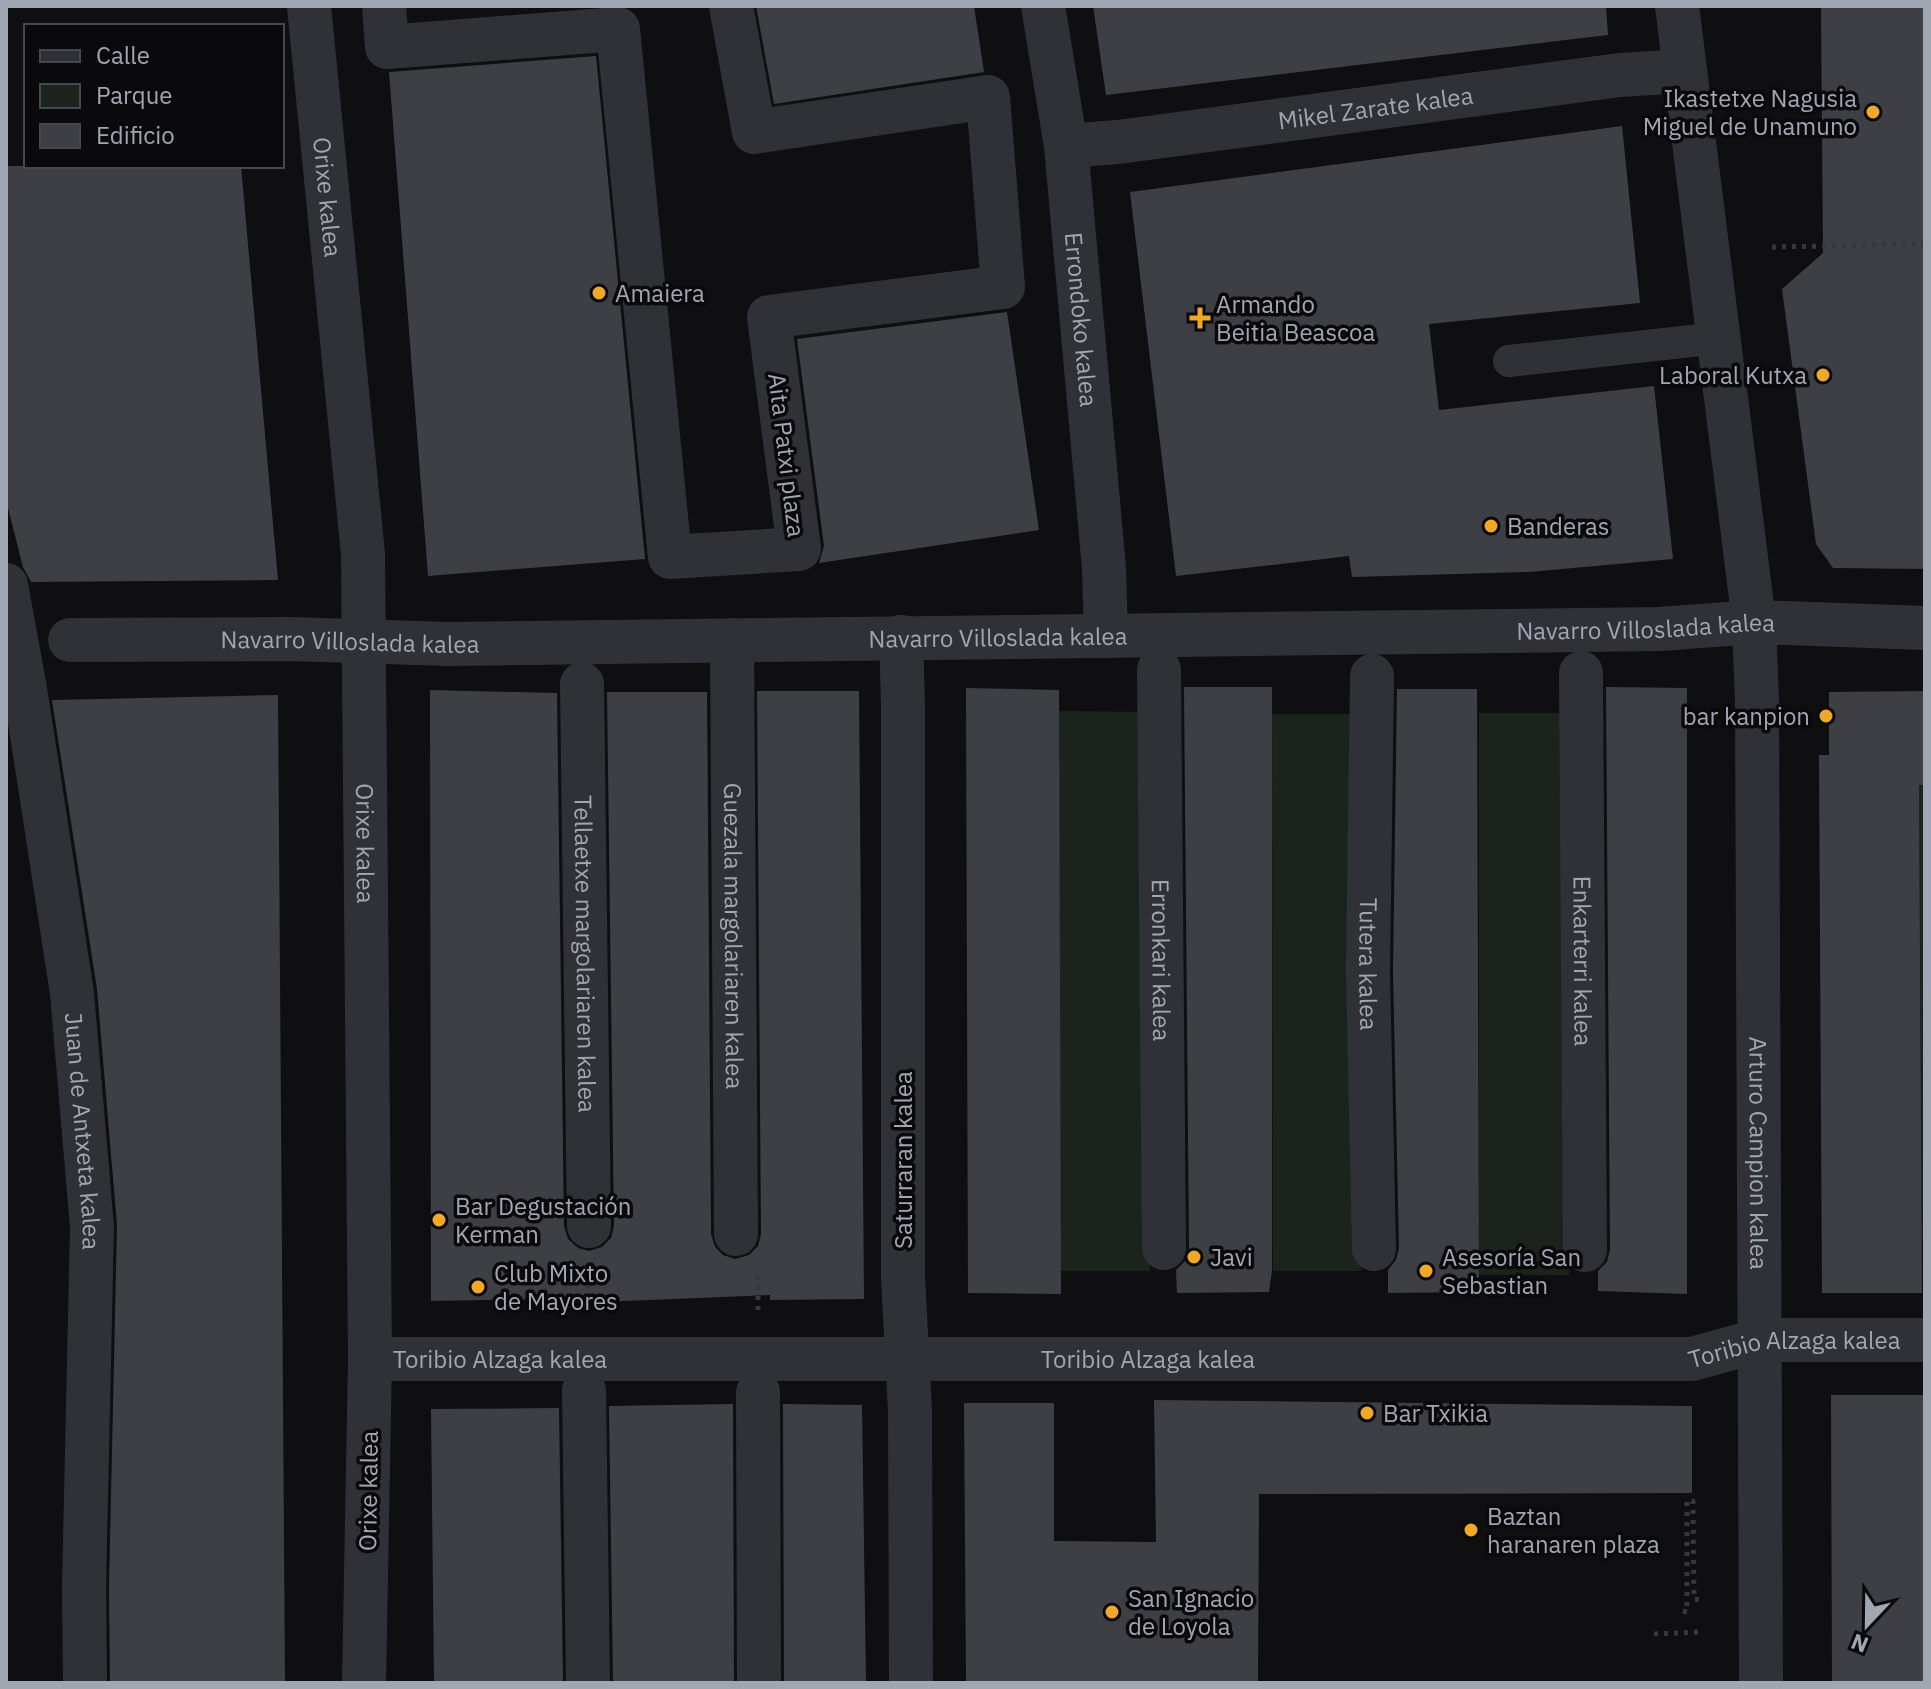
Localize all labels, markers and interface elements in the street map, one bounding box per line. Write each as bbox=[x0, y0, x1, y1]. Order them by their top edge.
legend bbox=[24, 24, 284, 168]
text: Calle bbox=[96, 39, 150, 71]
text: Parque bbox=[96, 79, 173, 111]
street label: Mikel Zarate kalea bbox=[1276, 79, 1475, 136]
place label: Ikastetxe Nagusia Miguel de Unamuno bbox=[1643, 82, 1857, 142]
marker: Ikastetxe Nagusia Miguel de Unamuno bbox=[1864, 103, 1882, 121]
text: Edificio bbox=[96, 119, 175, 151]
street label: Orixe kalea bbox=[306, 136, 350, 259]
street label: Errondoko kalea bbox=[1058, 231, 1105, 408]
place label: Amaiera bbox=[615, 277, 705, 309]
marker: Amaiera bbox=[590, 284, 608, 302]
place label: Armando Beitia Beascoa bbox=[1216, 288, 1375, 348]
marker: Armando Beitia Beascoa bbox=[1191, 309, 1209, 327]
place label: Laboral Kutxa bbox=[1659, 359, 1807, 391]
marker: Laboral Kutxa bbox=[1814, 366, 1832, 384]
street label: Aita Patxi plaza bbox=[761, 371, 813, 539]
place label: Banderas bbox=[1507, 510, 1609, 542]
marker: Banderas bbox=[1482, 517, 1500, 535]
street label: Navarro Villoslada kalea bbox=[1516, 606, 1776, 647]
street label: Navarro Villoslada kalea bbox=[868, 620, 1128, 655]
street label: Navarro Villoslada kalea bbox=[220, 623, 480, 660]
place label: bar kanpion bbox=[1683, 700, 1810, 732]
marker: bar kanpion bbox=[1817, 707, 1835, 725]
street label: Orixe kalea bbox=[349, 783, 382, 904]
street label: Guezala margolariaren kalea bbox=[717, 783, 751, 1090]
street label: Tellaetxe margolariaren kalea bbox=[567, 795, 604, 1113]
street label: Enkarterri kalea bbox=[1566, 876, 1600, 1047]
street label: Erronkari kalea bbox=[1145, 879, 1178, 1041]
street label: Tutera kalea bbox=[1352, 897, 1385, 1031]
street label: Juan de Antxeta kalea bbox=[58, 1011, 108, 1250]
street label: Arturo Campion kalea bbox=[1742, 1036, 1775, 1270]
street label: Saturraran kalea bbox=[887, 1071, 919, 1249]
place label: Bar Degustación Kerman bbox=[455, 1190, 631, 1250]
marker: Bar Degustación Kerman bbox=[430, 1211, 448, 1229]
place label: Javi bbox=[1210, 1241, 1253, 1273]
place label: Asesoría San Sebastian bbox=[1442, 1241, 1581, 1301]
marker: Javi bbox=[1185, 1248, 1203, 1266]
place label: Club Mixto de Mayores bbox=[494, 1257, 618, 1317]
marker: Asesoría San Sebastian bbox=[1417, 1262, 1435, 1280]
marker: Club Mixto de Mayores bbox=[469, 1278, 487, 1296]
street label: Toribio Alzaga kalea bbox=[1685, 1324, 1901, 1375]
street label: Toribio Alzaga kalea bbox=[393, 1343, 607, 1375]
street label: Toribio Alzaga kalea bbox=[1041, 1343, 1255, 1375]
place label: Bar Txikia bbox=[1383, 1397, 1488, 1429]
marker: Bar Txikia bbox=[1358, 1404, 1376, 1422]
street label: Orixe kalea bbox=[351, 1430, 385, 1551]
place label: Baztan haranaren plaza bbox=[1487, 1500, 1660, 1560]
marker: Baztan haranaren plaza bbox=[1462, 1521, 1480, 1539]
place label: San Ignacio de Loyola bbox=[1128, 1582, 1254, 1642]
north arrow bbox=[1827, 1585, 1907, 1665]
marker: San Ignacio de Loyola bbox=[1103, 1603, 1121, 1621]
text: N bbox=[1847, 1628, 1872, 1660]

